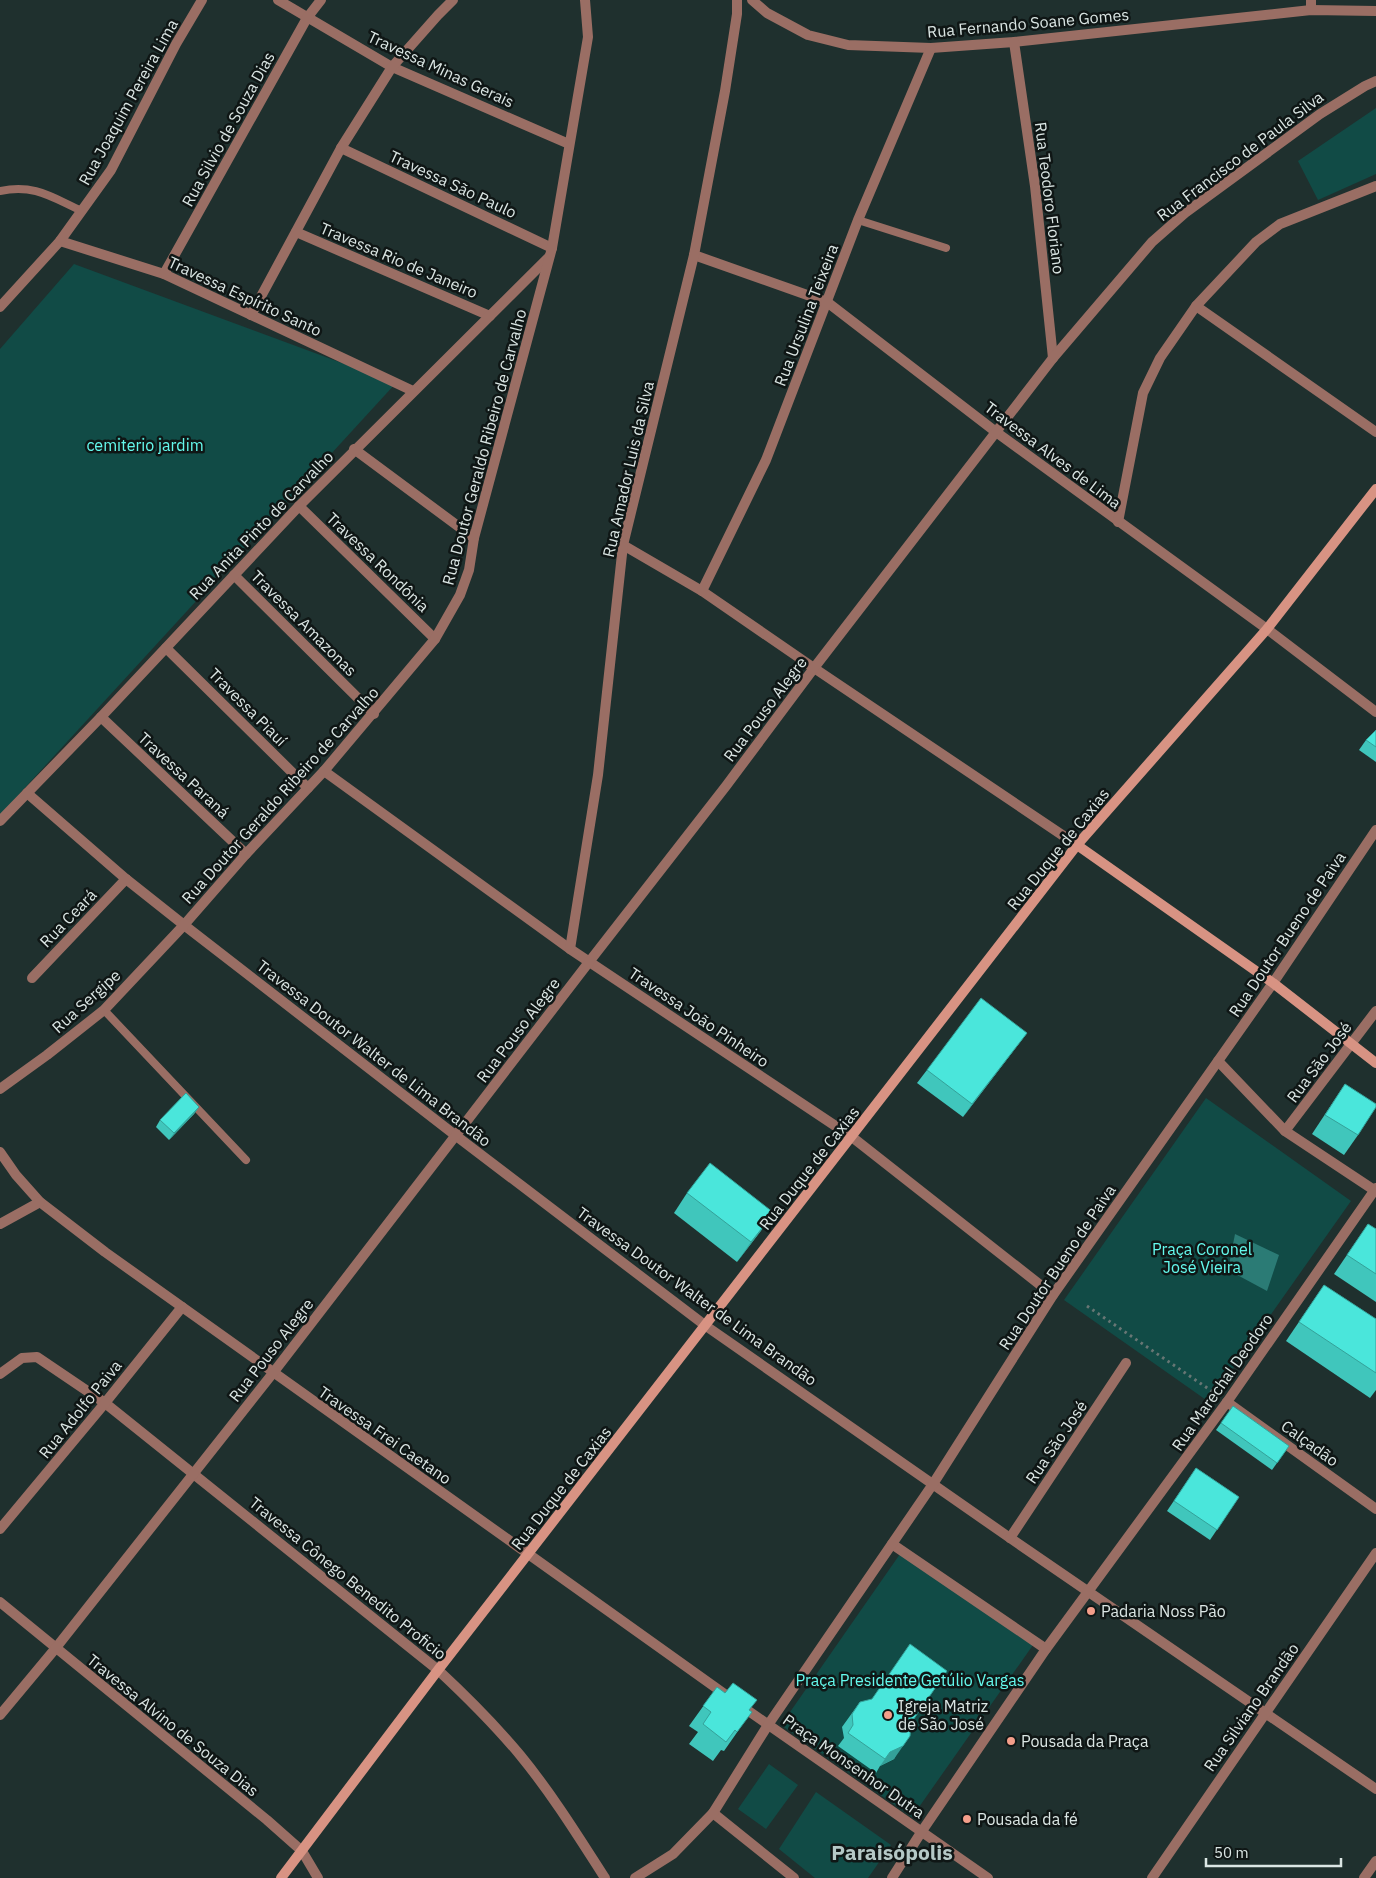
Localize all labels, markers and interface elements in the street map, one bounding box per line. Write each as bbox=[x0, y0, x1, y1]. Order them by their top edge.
street label: Rua Fernando Soane Gomes bbox=[926, 4, 1130, 42]
street label: Rua Joaquim Pereira Lima bbox=[74, 15, 182, 189]
street label: Travessa Minas Gerais bbox=[365, 26, 517, 112]
street label: Rua Silvio de Souza Dias bbox=[177, 48, 279, 210]
street label: Rua Francisco de Paula Silva bbox=[1153, 86, 1328, 225]
street label: Rua Teodoro Floriano bbox=[1031, 121, 1069, 275]
street label: Travessa São Paulo bbox=[386, 146, 520, 222]
street label: Travessa Rio de Janeiro bbox=[317, 218, 481, 302]
street label: Rua Ursulina Teixeira bbox=[770, 241, 843, 389]
street label: Travessa Espírito Santo bbox=[165, 252, 325, 340]
street label: Rua Doutor Geraldo Ribeiro de Carvalho bbox=[437, 307, 531, 587]
street label: Rua Amador Luis da Silva bbox=[598, 379, 658, 559]
street label: Travessa Alves de Lima bbox=[981, 397, 1126, 513]
park label: cemiterio jardim bbox=[86, 435, 204, 455]
street label: Rua Anita Pinto de Carvalho bbox=[185, 446, 337, 604]
street label: Travessa Rondônia bbox=[323, 508, 434, 616]
street label: Travessa Amazonas bbox=[247, 566, 361, 680]
street label: Rua Pouso Alegre bbox=[719, 652, 811, 765]
street label: Travessa Piauí bbox=[205, 664, 291, 750]
street label: Rua Doutor Geraldo Ribeiro de Carvalho bbox=[177, 682, 383, 908]
street label: Travessa Paraná bbox=[134, 728, 234, 823]
street label: Rua Duque de Caxias bbox=[1003, 784, 1113, 914]
street label: Rua Doutor Bueno de Paiva bbox=[1224, 847, 1350, 1020]
street label: Rua Ceará bbox=[35, 884, 101, 951]
street label: Travessa Doutor Walter de Lima Brandão bbox=[253, 955, 495, 1151]
street label: Travessa João Pinheiro bbox=[625, 963, 773, 1071]
street label: Rua Sergipe bbox=[47, 965, 125, 1037]
street label: Rua Pouso Alegre bbox=[472, 973, 564, 1086]
street label: Rua São José bbox=[1282, 1018, 1356, 1106]
street label: Rua Duque de Caxias bbox=[755, 1102, 863, 1234]
street label: Rua Doutor Bueno de Paiva bbox=[994, 1180, 1120, 1353]
street label: Travessa Doutor Walter de Lima Brandão bbox=[573, 1202, 821, 1390]
park label: Praça Coronel José Vieira bbox=[1152, 1239, 1252, 1277]
street label: Rua Pouso Alegre bbox=[224, 1294, 318, 1406]
street label: Rua Marechal Deodoro bbox=[1167, 1309, 1277, 1455]
street label: Rua Adolfo Paiva bbox=[34, 1355, 126, 1462]
street label: Travessa Frei Caetano bbox=[315, 1382, 455, 1488]
street label: Rua São José bbox=[1021, 1396, 1091, 1487]
street label: Calçadão bbox=[1277, 1415, 1343, 1471]
street label: Rua Duque de Caxias bbox=[507, 1422, 615, 1554]
street label: Travessa Cônego Benedito Proficio bbox=[245, 1492, 451, 1664]
place label: Padaria Noss Pão bbox=[1101, 1601, 1226, 1621]
marker: Padaria Noss Pão bbox=[1085, 1605, 1097, 1617]
street label: Rua Silviano Brandão bbox=[1199, 1639, 1303, 1775]
street label: Travessa Alvino de Souza Dias bbox=[83, 1650, 263, 1800]
park label: Praça Presidente Getúlio Vargas bbox=[795, 1670, 1025, 1690]
place label: Igreja Matriz de São José bbox=[898, 1696, 988, 1734]
street label: Praça Monsenhor Dutra bbox=[779, 1709, 929, 1823]
marker: Igreja Matriz de São José bbox=[882, 1709, 894, 1721]
place label: Pousada da Praça bbox=[1021, 1731, 1149, 1751]
marker: Pousada da Praça bbox=[1005, 1735, 1017, 1747]
place label: Pousada da fé bbox=[977, 1809, 1078, 1829]
marker: Pousada da fé bbox=[961, 1813, 973, 1825]
scale bar bbox=[1206, 1836, 1341, 1868]
district label: Paraisópolis bbox=[831, 1838, 953, 1866]
text: 50 m bbox=[1214, 1843, 1249, 1862]

